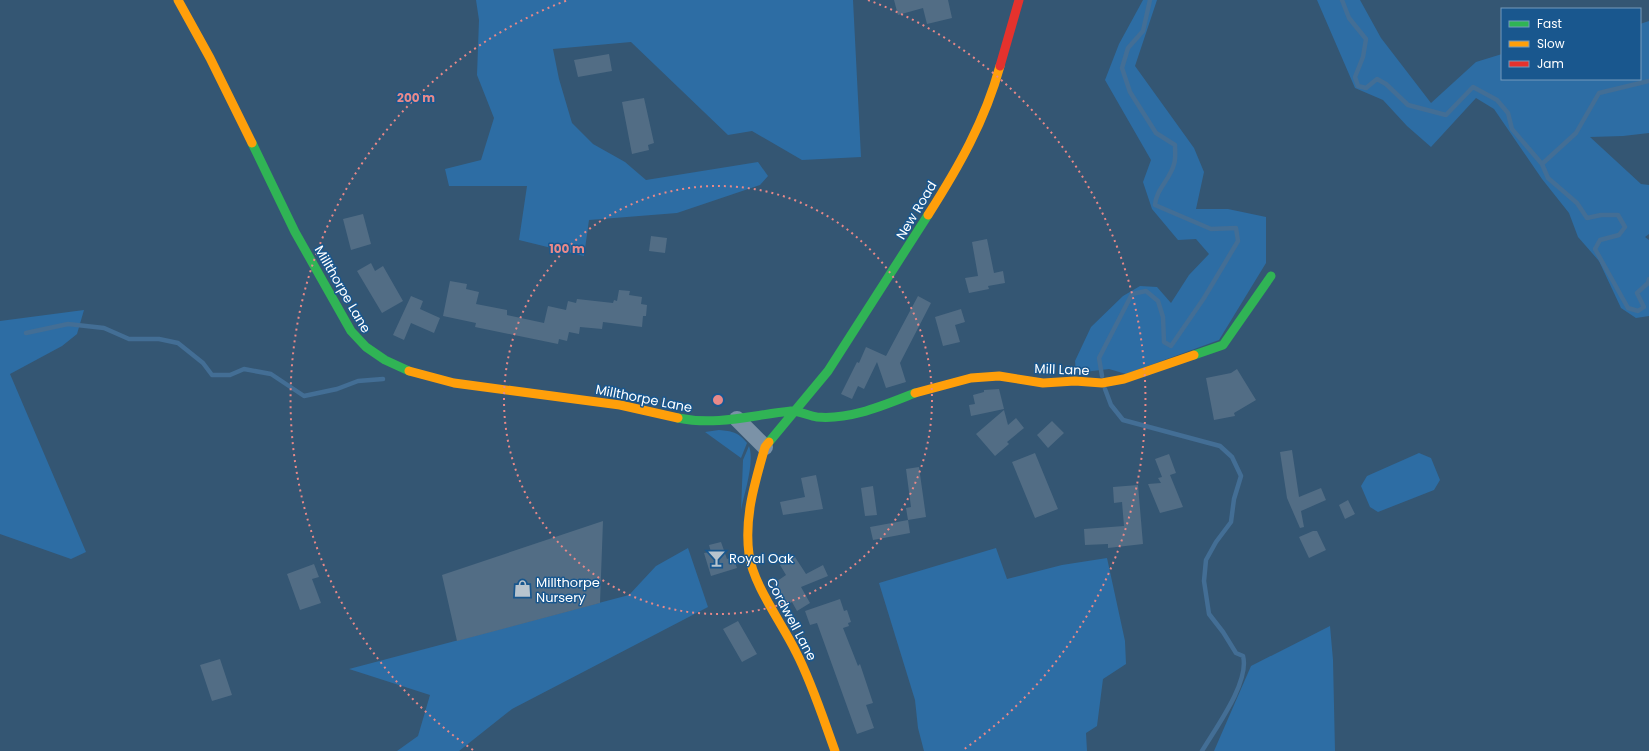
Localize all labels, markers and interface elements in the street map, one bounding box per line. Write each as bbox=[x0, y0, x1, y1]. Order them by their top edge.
legend bbox=[1501, 8, 1641, 80]
text: Fast bbox=[1537, 15, 1562, 32]
text: Slow bbox=[1537, 35, 1565, 52]
text: Jam bbox=[1537, 55, 1564, 72]
text: 200 m bbox=[397, 89, 435, 106]
street label: New Road bbox=[892, 177, 941, 243]
text: 100 m bbox=[549, 240, 585, 257]
street label: Millthorpe Lane bbox=[310, 242, 375, 336]
street label: Mill Lane bbox=[1034, 359, 1090, 380]
street label: Millthorpe Lane bbox=[594, 380, 694, 417]
centre of rings bbox=[711, 393, 725, 407]
bar icon: Royal Oak bbox=[706, 548, 726, 568]
place label: Royal Oak bbox=[729, 549, 794, 568]
place label: Millthorpe Nursery bbox=[536, 573, 600, 607]
street label: Cordwell Lane bbox=[762, 574, 821, 664]
shop icon: Millthorpe Nursery bbox=[513, 579, 533, 599]

